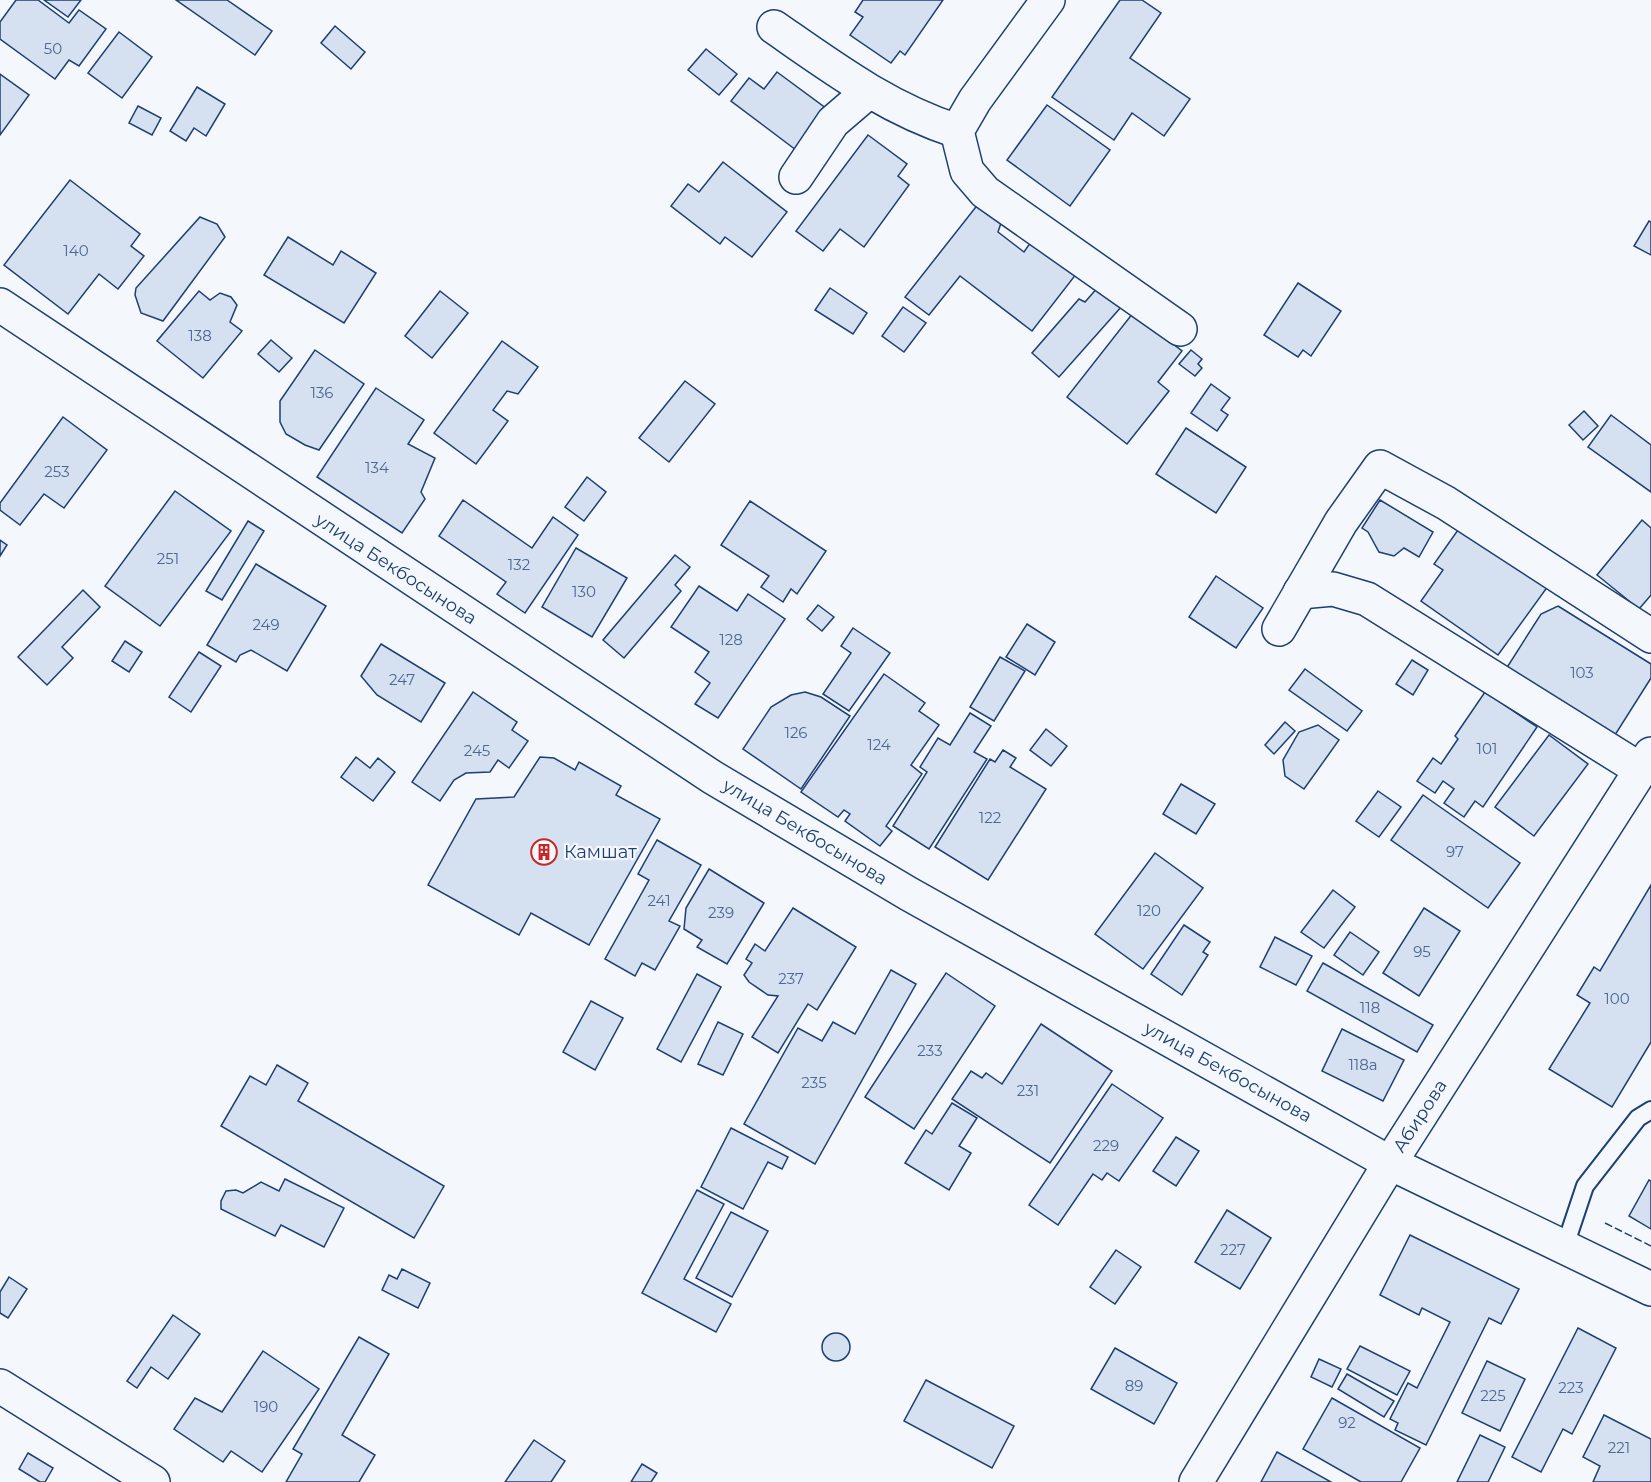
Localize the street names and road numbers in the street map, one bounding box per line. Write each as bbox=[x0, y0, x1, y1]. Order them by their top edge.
street label: улица Бекбосынова bbox=[310, 508, 481, 629]
street label: улица Бекбосынова bbox=[718, 774, 891, 890]
street label: улица Бекбосынова bbox=[1140, 1016, 1316, 1127]
street label: Абирова bbox=[1388, 1075, 1452, 1157]

